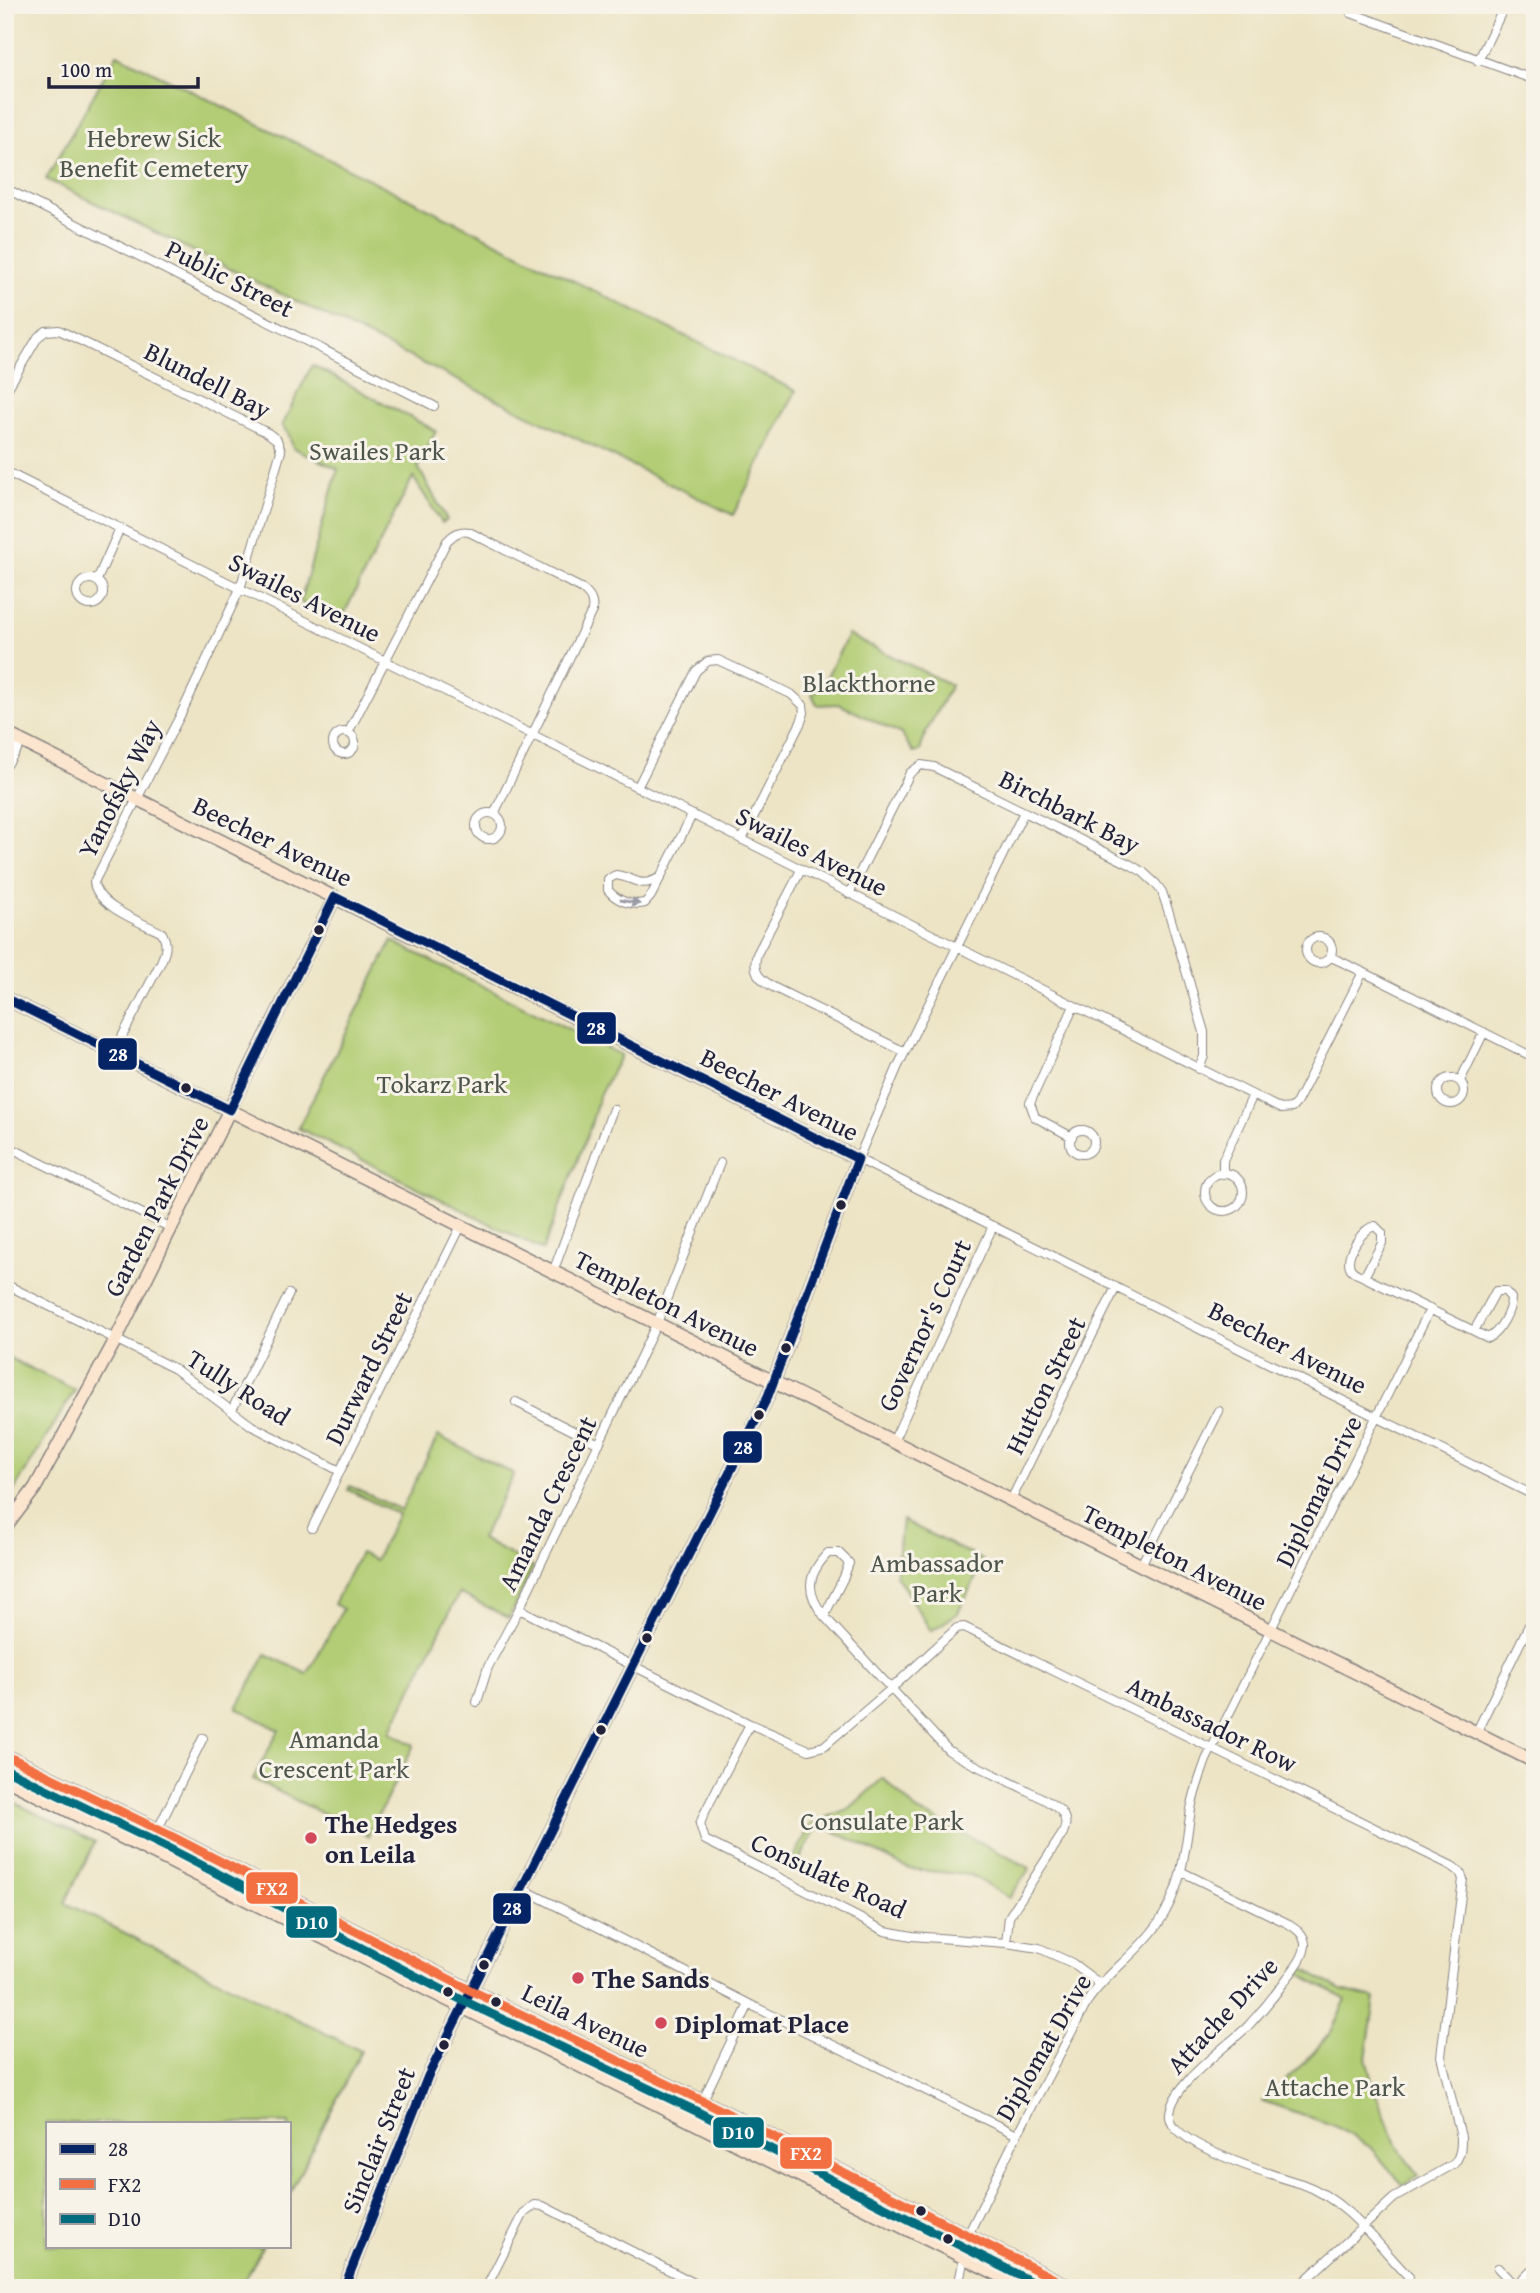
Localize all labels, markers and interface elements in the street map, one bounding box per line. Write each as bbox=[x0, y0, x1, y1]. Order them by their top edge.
scale bar bbox=[49, 46, 198, 90]
text: 100 m bbox=[60, 54, 112, 85]
park label: Hebrew Sick Benefit Cemetery bbox=[59, 118, 249, 187]
street label: Public Street bbox=[159, 229, 301, 327]
street label: Blundell Bay bbox=[138, 332, 278, 429]
park label: Swailes Park bbox=[309, 431, 446, 470]
street label: Swailes Avenue bbox=[222, 542, 388, 652]
park label: Blackthorne bbox=[802, 663, 936, 702]
street label: Yanofsky Way bbox=[67, 712, 171, 864]
street label: Birchbark Bay bbox=[993, 759, 1147, 863]
street label: Beecher Avenue bbox=[187, 785, 359, 897]
street label: Swailes Avenue bbox=[729, 796, 895, 906]
one-way arrow bbox=[620, 896, 642, 907]
unlabelled marker bbox=[312, 923, 326, 937]
line badge: 28 bbox=[576, 1011, 617, 1045]
text: 28 bbox=[586, 1014, 606, 1042]
line badge: 28 bbox=[97, 1037, 138, 1071]
street label: Beecher Avenue bbox=[694, 1037, 866, 1151]
text: 28 bbox=[108, 1040, 128, 1068]
park label: Tokarz Park bbox=[377, 1064, 508, 1103]
unlabelled marker bbox=[179, 1081, 193, 1095]
street label: Garden Park Drive bbox=[94, 1109, 218, 1303]
unlabelled marker bbox=[834, 1198, 848, 1212]
street label: Governor's Court bbox=[867, 1232, 981, 1418]
street label: Templeton Avenue bbox=[568, 1239, 766, 1367]
street label: Durward Street bbox=[314, 1285, 422, 1451]
street label: Beecher Avenue bbox=[1202, 1290, 1374, 1404]
street label: Hutton Street bbox=[995, 1309, 1095, 1461]
street label: Tully Road bbox=[180, 1339, 298, 1435]
unlabelled marker bbox=[779, 1341, 793, 1355]
unlabelled marker bbox=[752, 1408, 766, 1422]
street label: Amanda Crescent bbox=[488, 1409, 606, 1597]
street label: Diplomat Drive bbox=[1264, 1409, 1372, 1573]
line badge: 28 bbox=[722, 1430, 763, 1464]
text: 28 bbox=[733, 1433, 753, 1461]
street label: Templeton Avenue bbox=[1076, 1493, 1274, 1621]
park label: Ambassador Park bbox=[870, 1543, 1004, 1612]
unlabelled marker bbox=[640, 1631, 654, 1645]
street label: Ambassador Row bbox=[1120, 1666, 1304, 1782]
park label: Amanda Crescent Park bbox=[259, 1719, 410, 1788]
unlabelled marker bbox=[594, 1723, 608, 1737]
park label: Consulate Park bbox=[800, 1801, 964, 1840]
place label: The Hedges on Leila bbox=[325, 1804, 458, 1873]
street label: Consulate Road bbox=[745, 1822, 913, 1928]
marker: The Hedges on Leila bbox=[303, 1830, 319, 1846]
line badge: FX2 bbox=[245, 1871, 299, 1905]
text: FX2 bbox=[256, 1874, 288, 1902]
line badge: 28 bbox=[492, 1892, 532, 1925]
text: 28 bbox=[502, 1894, 522, 1922]
line badge: D10 bbox=[285, 1905, 338, 1939]
text: D10 bbox=[296, 1908, 328, 1936]
street label: Attache Drive bbox=[1157, 1947, 1287, 2083]
unlabelled marker bbox=[477, 1958, 491, 1972]
place label: The Sands bbox=[592, 1959, 710, 1998]
street label: Diplomat Drive bbox=[985, 1966, 1101, 2128]
marker: The Sands bbox=[570, 1970, 586, 1986]
street label: Leila Avenue bbox=[516, 1972, 656, 2068]
unlabelled marker bbox=[441, 1985, 455, 1999]
unlabelled marker bbox=[489, 1995, 503, 2009]
place label: Diplomat Place bbox=[675, 2004, 849, 2043]
marker: Diplomat Place bbox=[653, 2015, 669, 2031]
unlabelled marker bbox=[437, 2038, 451, 2052]
street label: Sinclair Street bbox=[331, 2061, 425, 2219]
park label: Attache Park bbox=[1265, 2067, 1406, 2106]
line badge: D10 bbox=[712, 2116, 765, 2149]
text: D10 bbox=[722, 2118, 754, 2146]
legend bbox=[46, 2122, 290, 2248]
text: 28 bbox=[108, 2133, 128, 2164]
line badge: FX2 bbox=[779, 2136, 833, 2170]
text: FX2 bbox=[790, 2139, 822, 2167]
text: FX2 bbox=[108, 2169, 141, 2200]
text: D10 bbox=[108, 2203, 141, 2234]
unlabelled marker bbox=[914, 2204, 928, 2218]
unlabelled marker bbox=[941, 2232, 955, 2246]

